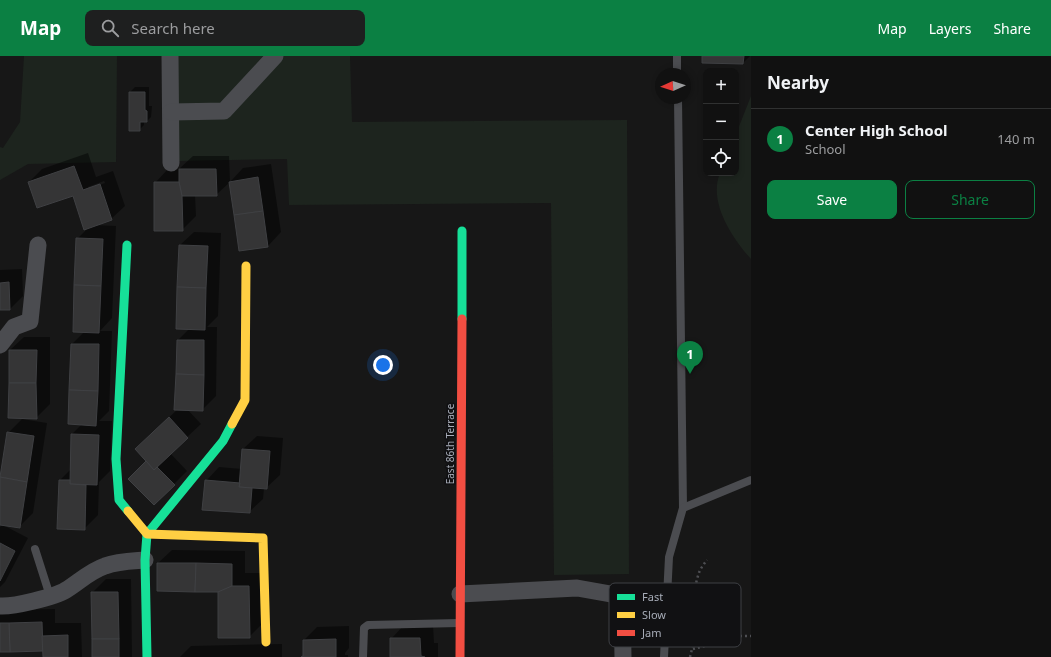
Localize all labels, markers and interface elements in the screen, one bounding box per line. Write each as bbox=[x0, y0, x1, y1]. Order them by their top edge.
search box bbox=[85, 10, 365, 46]
text: Map bbox=[20, 15, 61, 41]
icon: search bbox=[99, 17, 121, 39]
text: Search here bbox=[131, 18, 215, 38]
text: Map bbox=[878, 19, 907, 38]
text: Layers bbox=[929, 19, 971, 38]
text: Share bbox=[993, 19, 1031, 38]
north arrow bbox=[655, 68, 691, 104]
map controls bbox=[703, 68, 739, 176]
button: + bbox=[703, 68, 739, 104]
text: Nearby bbox=[767, 71, 829, 94]
button: − bbox=[703, 104, 739, 140]
text: Center High School bbox=[805, 120, 947, 140]
text: 1 bbox=[776, 130, 784, 148]
text: 140 m bbox=[997, 130, 1035, 148]
button: locate bbox=[703, 140, 739, 176]
text: School bbox=[805, 140, 846, 158]
button: Save bbox=[767, 180, 897, 219]
button: Share bbox=[905, 180, 1035, 219]
pin: 1 bbox=[677, 341, 703, 374]
your location bbox=[373, 355, 393, 375]
street label: East 86th Terrace bbox=[443, 403, 457, 484]
legend bbox=[609, 583, 741, 647]
text: Fast bbox=[642, 589, 663, 604]
text: Slow bbox=[642, 607, 666, 622]
text: Jam bbox=[641, 625, 661, 640]

